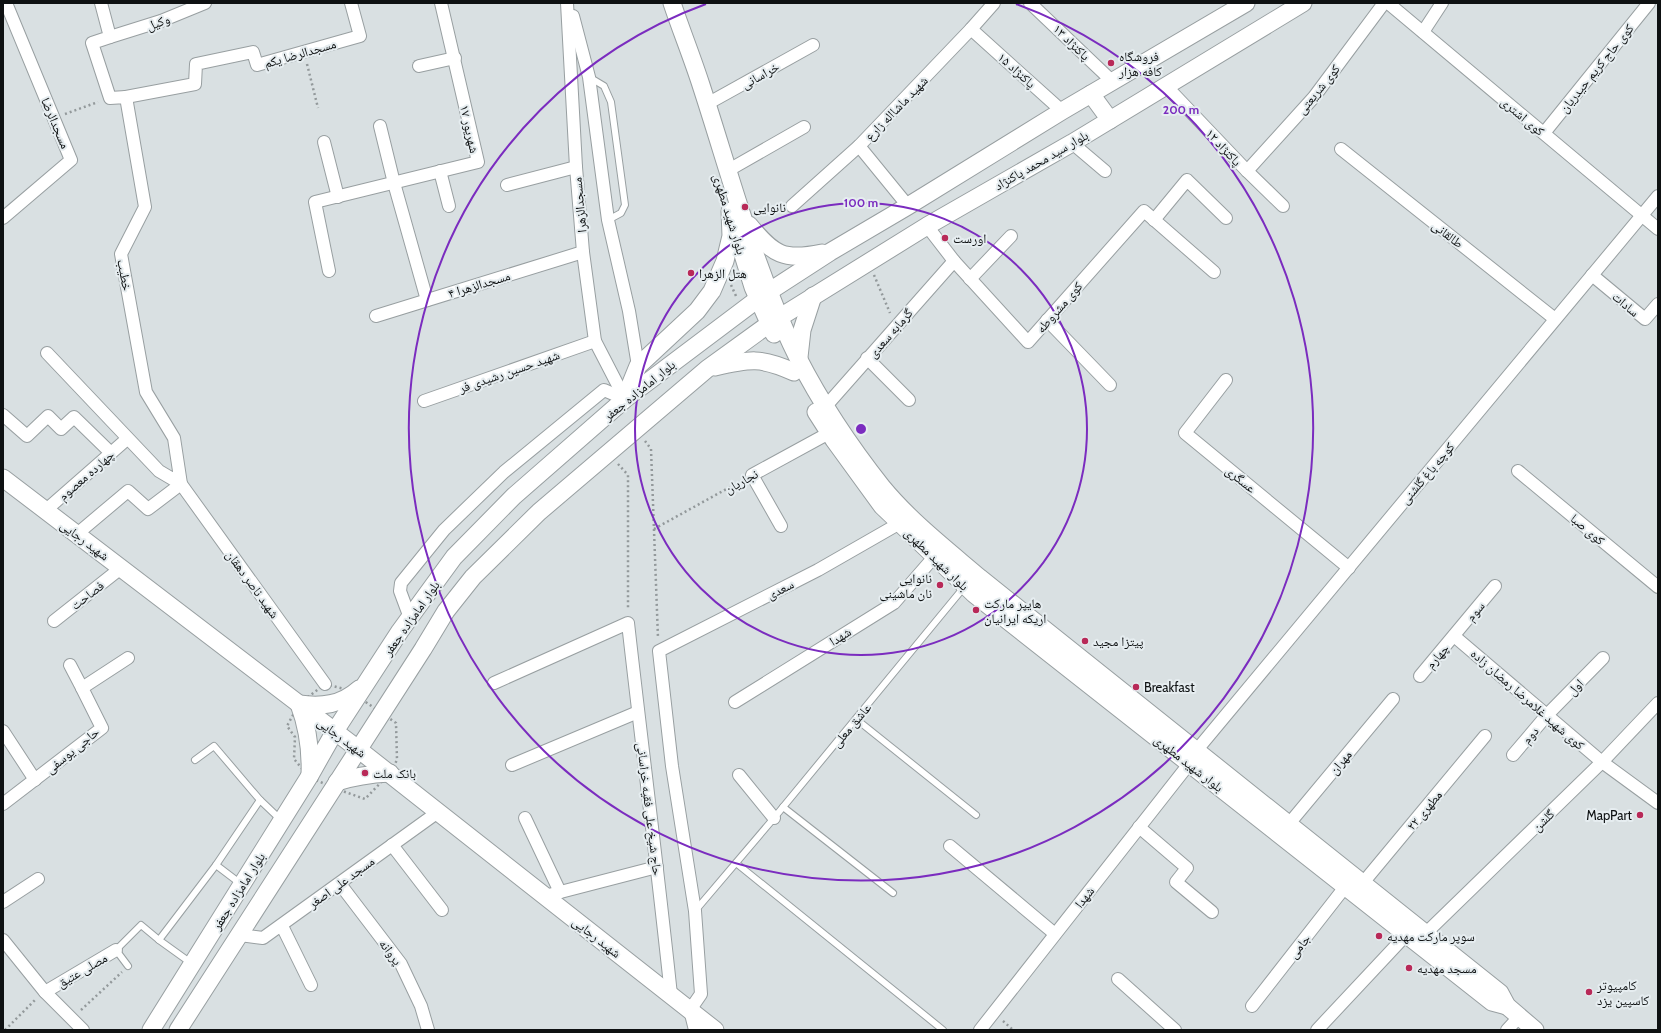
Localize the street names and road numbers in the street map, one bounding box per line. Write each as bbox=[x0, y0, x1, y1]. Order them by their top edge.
street label: وکیل bbox=[144, 10, 172, 35]
street label: کوی حاج کریم حیدریان bbox=[1555, 20, 1639, 117]
street label: پاکنژاد ۱۳ bbox=[1049, 21, 1094, 64]
street label: مسجدالرضا یکم bbox=[262, 35, 338, 72]
street label: پاکنژاد ۱۵ bbox=[994, 49, 1039, 92]
street label: خراسانی bbox=[738, 58, 782, 93]
street label: کوی شریعتی bbox=[1293, 60, 1344, 118]
street label: شهید ماشااله زارع bbox=[861, 72, 932, 145]
street label: کوی اشتری bbox=[1497, 93, 1549, 140]
street label: مسجدالرضا bbox=[37, 95, 74, 151]
street label: ۱۷ شهریور bbox=[456, 103, 483, 155]
street label: پاکنژاد ۱۲ bbox=[1202, 125, 1245, 170]
street label: بلوار سید محمد پاکنژاد bbox=[991, 127, 1091, 194]
street label: بلوار شهید مطهری bbox=[709, 172, 750, 257]
street label: مسجدالزهرا bbox=[569, 177, 590, 233]
street label: طالقانی bbox=[1428, 217, 1467, 252]
street label: خطیب bbox=[114, 258, 136, 292]
street label: مسجدالزهرا ۴ bbox=[446, 267, 512, 302]
street label: کوی مشروطه bbox=[1032, 278, 1087, 337]
street label: سادات bbox=[1609, 288, 1643, 320]
street label: گرمابه سعدی bbox=[864, 305, 917, 362]
street label: شهید حسین رشیدی فر bbox=[456, 346, 562, 397]
street label: بلوار امامزاده جعفر bbox=[599, 356, 679, 425]
street label: کوچه باغ گلشنی bbox=[1396, 438, 1460, 509]
street label: چهارده معصوم bbox=[55, 446, 118, 504]
street label: عسگری bbox=[1222, 462, 1260, 497]
street label: نجاریان bbox=[721, 465, 761, 498]
street label: کوی صبا bbox=[1567, 510, 1609, 549]
street label: شهید رجایی bbox=[57, 516, 113, 564]
street label: بلوار شهید مطهری bbox=[901, 524, 973, 594]
street label: شهید ناصر دهقان bbox=[222, 547, 283, 622]
street label: سعدی bbox=[764, 575, 797, 603]
street label: فصاحت bbox=[67, 577, 107, 613]
street label: بلوار امامزاده جعفر bbox=[379, 577, 444, 660]
street label: سوم bbox=[1462, 598, 1489, 625]
street label: شهدا bbox=[826, 623, 854, 649]
street label: چهارم bbox=[1422, 640, 1453, 672]
street label: کوی شهید غلامرضا رمضان زاده bbox=[1467, 645, 1589, 754]
street label: اول bbox=[1563, 675, 1587, 699]
street label: عاشق معلی bbox=[828, 699, 875, 751]
street label: شهید رجایی bbox=[314, 713, 370, 761]
street label: حاجی یوسفی bbox=[42, 723, 103, 777]
street label: دوم bbox=[1518, 723, 1543, 748]
street label: بلوار شهید مطهری bbox=[1151, 731, 1227, 796]
street label: حاج شیخ علی فقیه خراسانی bbox=[632, 741, 666, 877]
street label: مهران bbox=[1325, 747, 1356, 778]
street label: مطهری ۲۲ bbox=[1403, 787, 1446, 834]
street label: گلشن bbox=[1529, 805, 1559, 835]
street label: بلوار امامزاده جعفر bbox=[207, 849, 269, 934]
street label: مسجد علی اصغر bbox=[304, 853, 378, 913]
street label: شهدا bbox=[1071, 883, 1097, 911]
street label: شهید رجایی bbox=[569, 913, 624, 962]
street label: جامی bbox=[1285, 931, 1314, 962]
street label: پروانه bbox=[375, 936, 406, 969]
street label: مصلی عتیق bbox=[54, 949, 111, 992]

